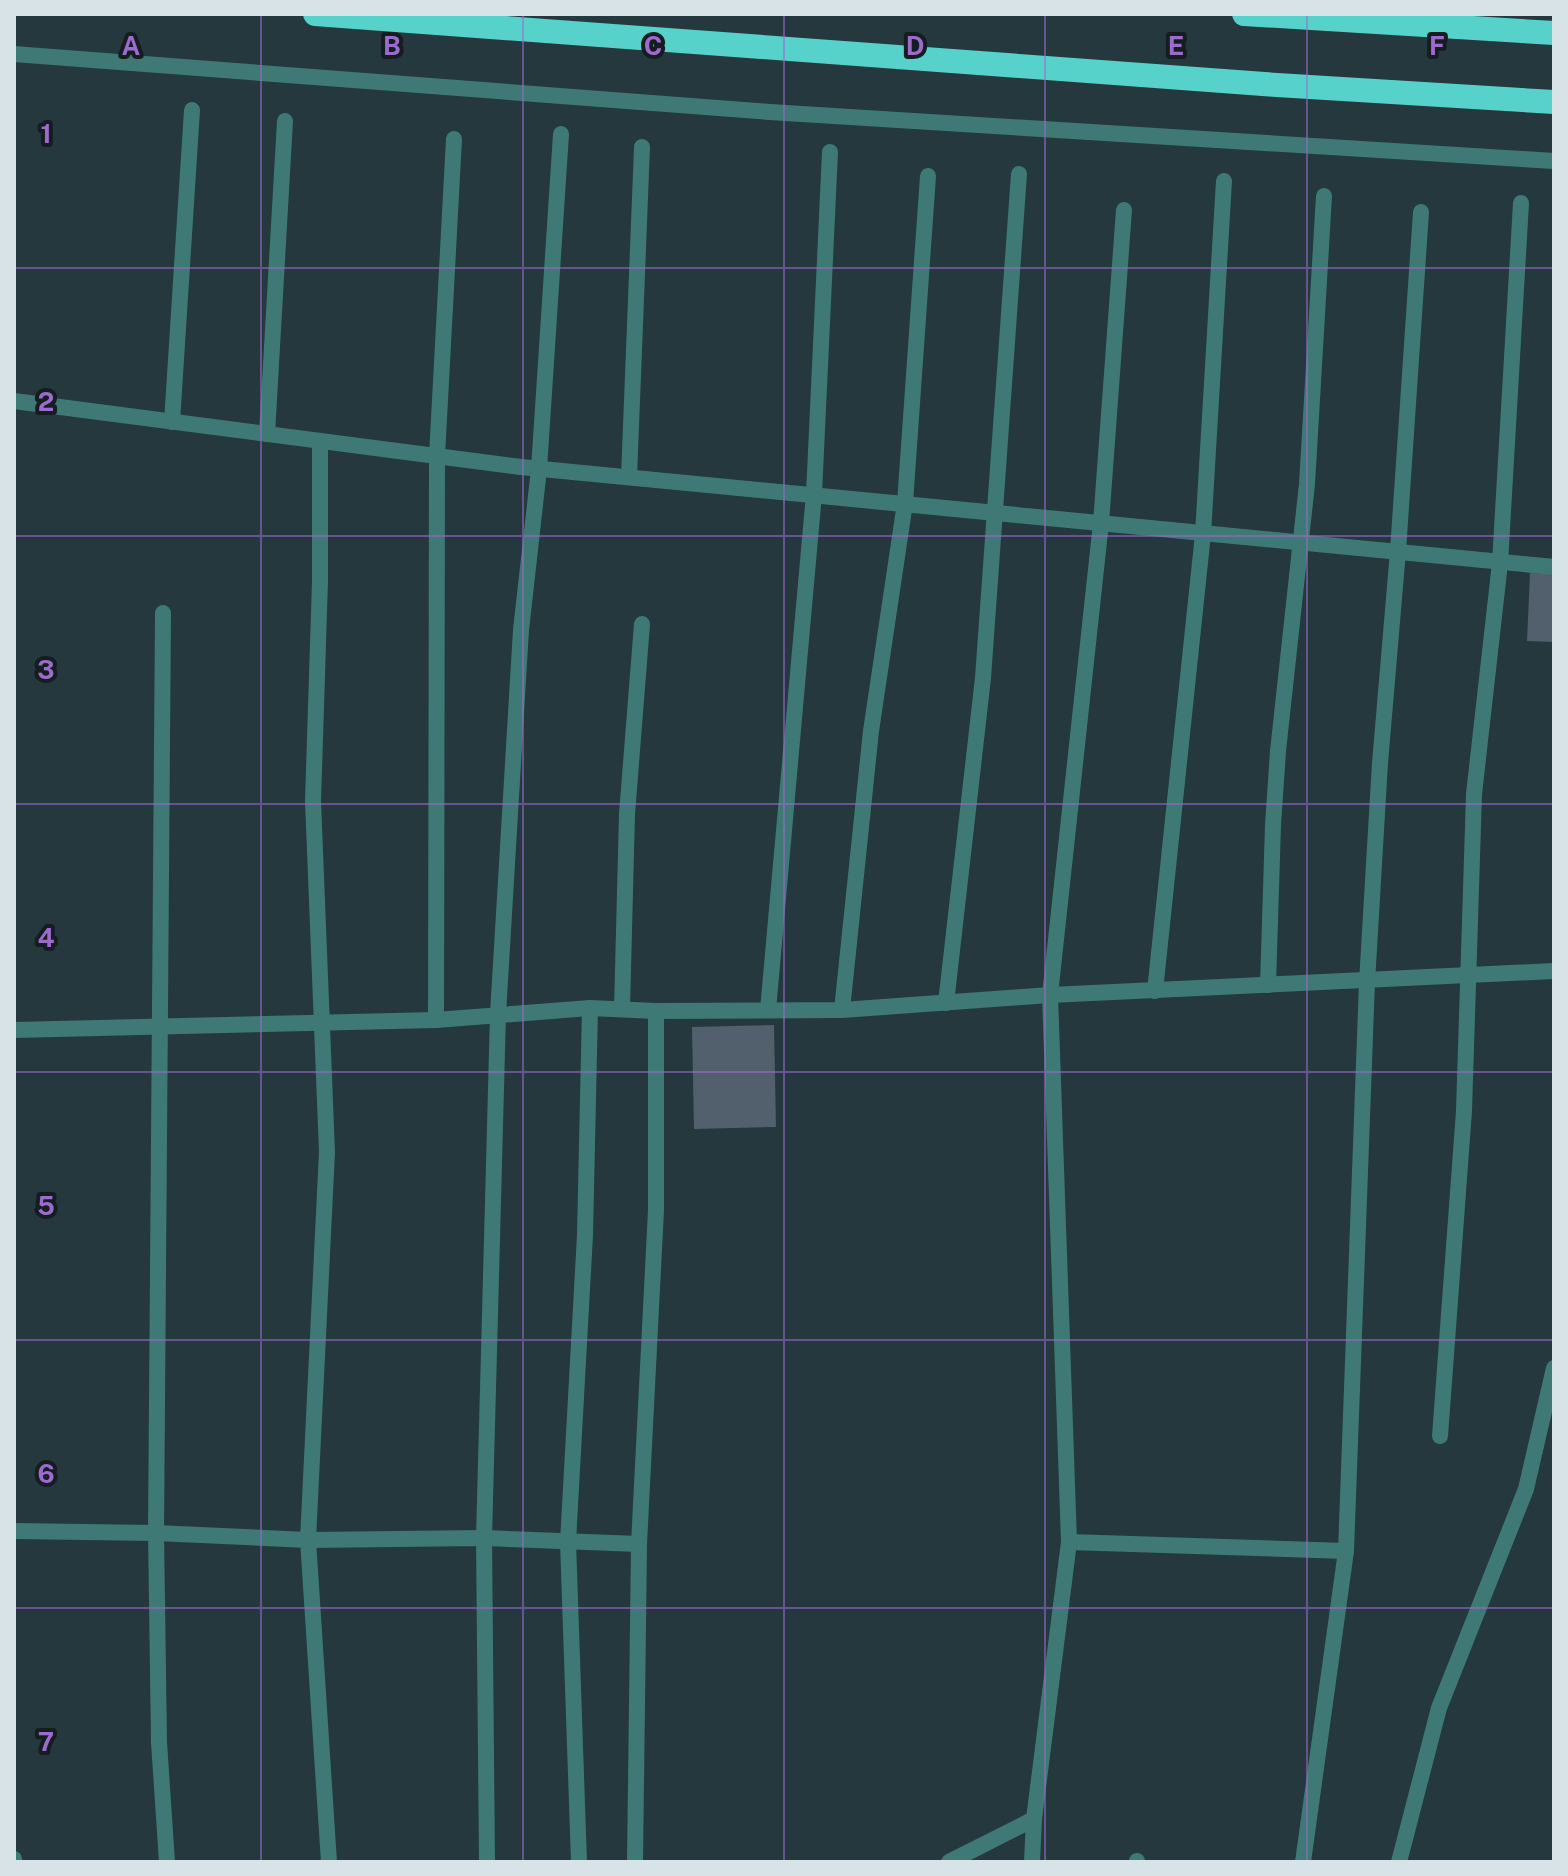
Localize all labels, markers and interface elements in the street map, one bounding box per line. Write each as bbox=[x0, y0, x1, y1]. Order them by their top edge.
text: A bbox=[122, 30, 141, 61]
text: B bbox=[383, 30, 401, 61]
text: C bbox=[644, 30, 662, 61]
text: D bbox=[906, 30, 924, 61]
text: E bbox=[1168, 30, 1184, 61]
text: F bbox=[1429, 30, 1445, 61]
text: 1 bbox=[40, 118, 52, 149]
text: 2 bbox=[38, 386, 54, 417]
text: 3 bbox=[37, 654, 55, 685]
text: 4 bbox=[37, 922, 55, 953]
text: 5 bbox=[37, 1190, 55, 1221]
text: 6 bbox=[37, 1458, 55, 1489]
text: 7 bbox=[38, 1726, 54, 1757]

